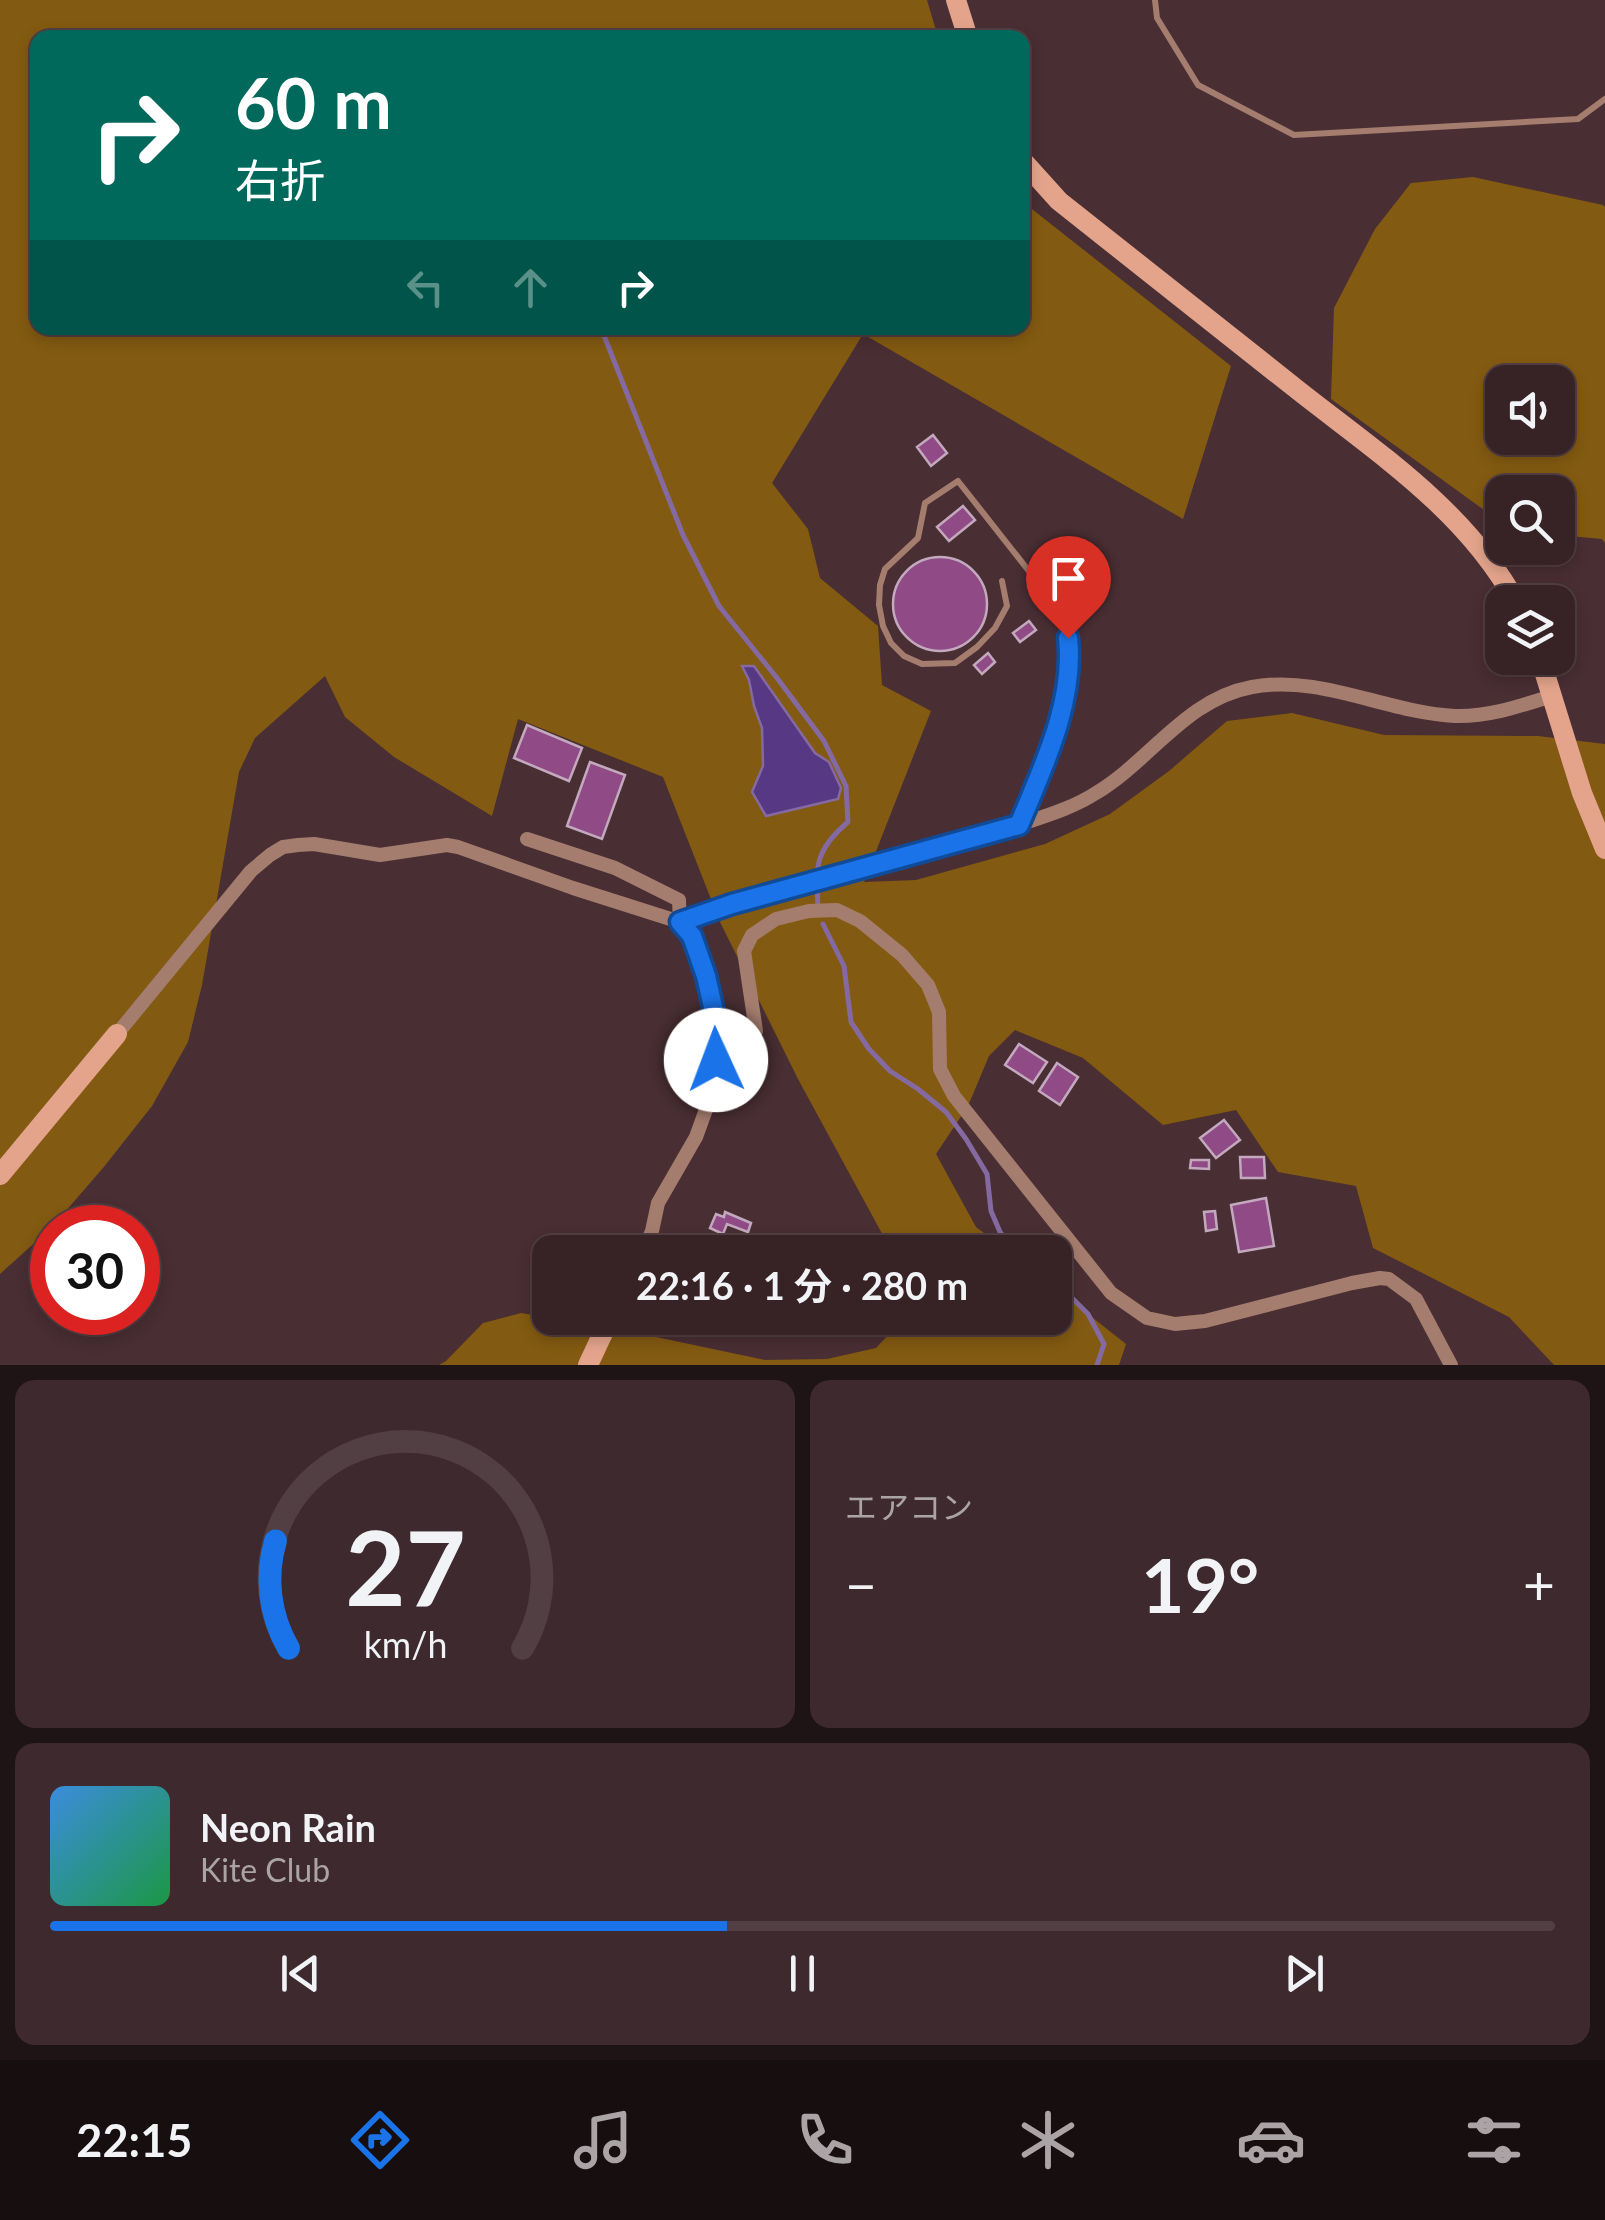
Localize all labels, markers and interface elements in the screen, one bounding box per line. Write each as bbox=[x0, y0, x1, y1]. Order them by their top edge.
text: 60 m bbox=[235, 60, 392, 144]
icon: right bbox=[70, 70, 200, 200]
text: 右折 bbox=[235, 153, 325, 207]
icon: left bbox=[398, 260, 453, 315]
icon: ahead bbox=[503, 260, 558, 315]
icon: right bbox=[608, 260, 663, 315]
map controls bbox=[1485, 365, 1575, 675]
button: sound bbox=[1485, 365, 1575, 455]
button: search bbox=[1485, 475, 1575, 565]
pin bbox=[1026, 536, 1111, 639]
icon: arrive bbox=[1041, 551, 1096, 606]
button: layers bbox=[1485, 585, 1575, 675]
position arrow bbox=[664, 1008, 768, 1112]
speed limit sign: 30 bbox=[30, 1205, 160, 1335]
text: 22:16 · 1 分 · 280 m bbox=[636, 1262, 968, 1308]
text: エアコン bbox=[845, 1487, 973, 1526]
text: 27 bbox=[345, 1503, 465, 1628]
text: 19° bbox=[1141, 1539, 1259, 1629]
text: − bbox=[845, 1551, 877, 1617]
text: + bbox=[1523, 1551, 1555, 1617]
text: km/h bbox=[363, 1623, 447, 1666]
text: Neon Rain bbox=[200, 1804, 376, 1850]
text: Kite Club bbox=[200, 1850, 330, 1889]
icon: previous bbox=[273, 1946, 328, 2001]
icon: pause bbox=[775, 1946, 830, 2001]
icon: next bbox=[1277, 1946, 1332, 2001]
icon: directions bbox=[345, 2105, 415, 2175]
icon: music bbox=[568, 2105, 638, 2175]
icon: phone bbox=[790, 2105, 860, 2175]
icon: climate bbox=[1013, 2105, 1083, 2175]
icon: car bbox=[1236, 2105, 1306, 2175]
icon: filters bbox=[1459, 2105, 1529, 2175]
text: 22:15 bbox=[76, 2113, 192, 2167]

